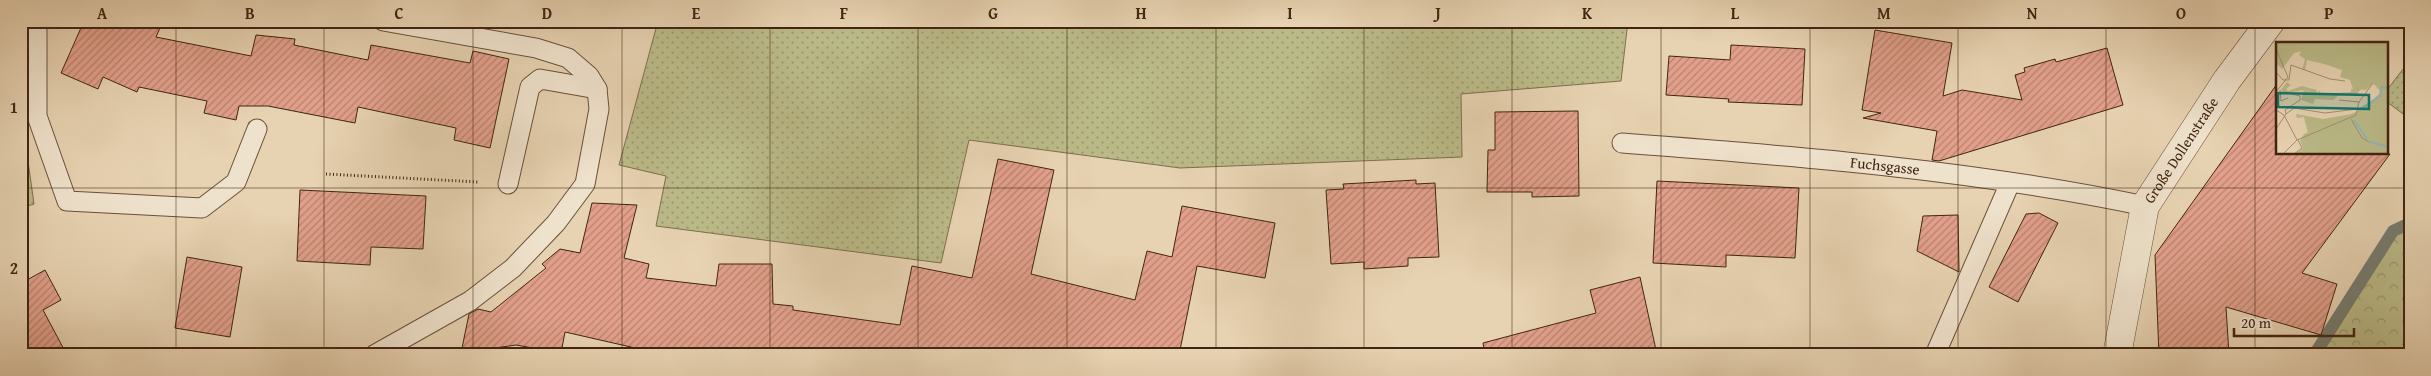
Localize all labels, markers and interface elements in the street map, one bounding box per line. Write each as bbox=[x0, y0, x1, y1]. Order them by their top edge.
text: A bbox=[97, 1, 108, 25]
text: B bbox=[245, 1, 255, 25]
text: C bbox=[394, 1, 404, 25]
text: D bbox=[542, 1, 552, 25]
text: E bbox=[692, 1, 701, 25]
text: F bbox=[840, 1, 848, 25]
text: G bbox=[988, 1, 998, 25]
text: H bbox=[1135, 1, 1147, 25]
text: I bbox=[1287, 1, 1293, 25]
text: J bbox=[1432, 1, 1441, 25]
text: K bbox=[1582, 1, 1593, 25]
text: L bbox=[1731, 1, 1740, 25]
text: M bbox=[1877, 1, 1891, 25]
text: N bbox=[2027, 1, 2038, 25]
text: O bbox=[2176, 1, 2186, 25]
text: P bbox=[2324, 1, 2334, 25]
inset map bbox=[2276, 42, 2388, 155]
street label: Große Dollenstraße bbox=[2139, 93, 2223, 207]
text: 1 bbox=[10, 95, 18, 119]
street label: Fuchsgasse bbox=[1849, 151, 1921, 180]
text: 2 bbox=[10, 256, 18, 280]
scale bar bbox=[2234, 306, 2354, 338]
text: 20 m bbox=[2241, 312, 2272, 333]

